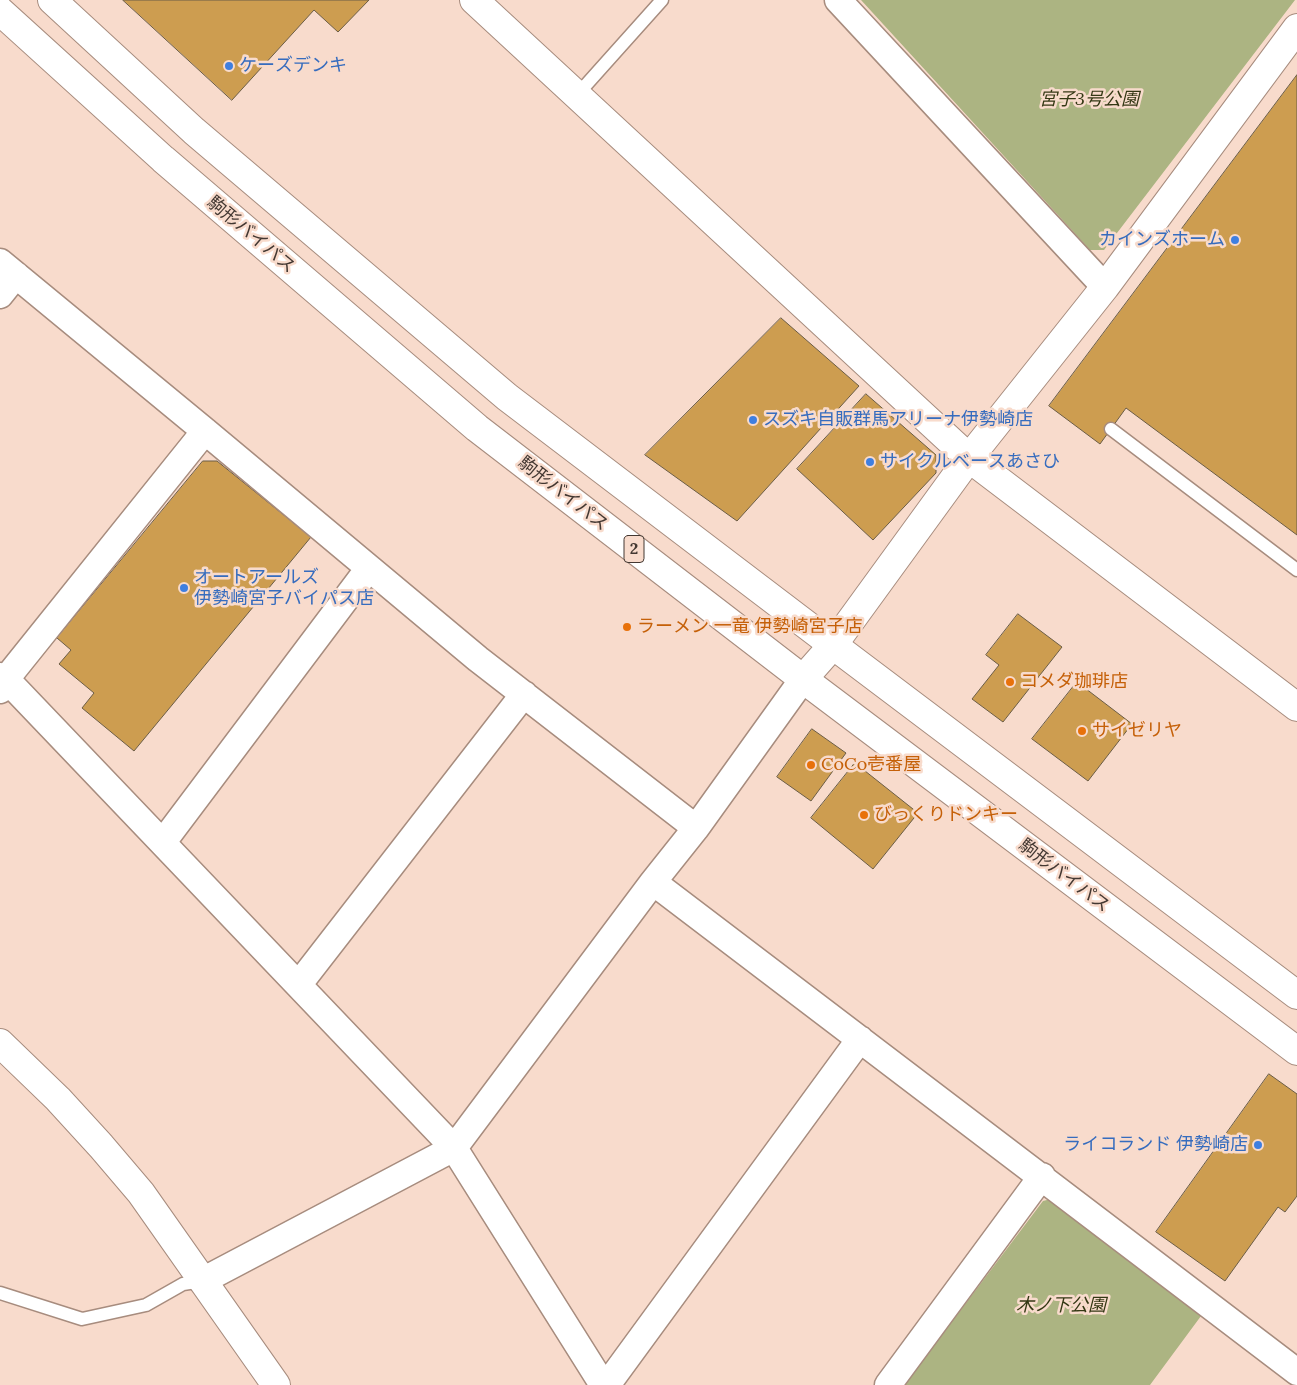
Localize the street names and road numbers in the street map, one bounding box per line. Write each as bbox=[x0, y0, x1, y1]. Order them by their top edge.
street label: 駒形バイパス bbox=[203, 192, 299, 278]
street label: 駒形バイパス bbox=[514, 452, 612, 536]
road number: 2 bbox=[624, 536, 644, 562]
street label: 駒形バイパス bbox=[1014, 835, 1114, 917]

